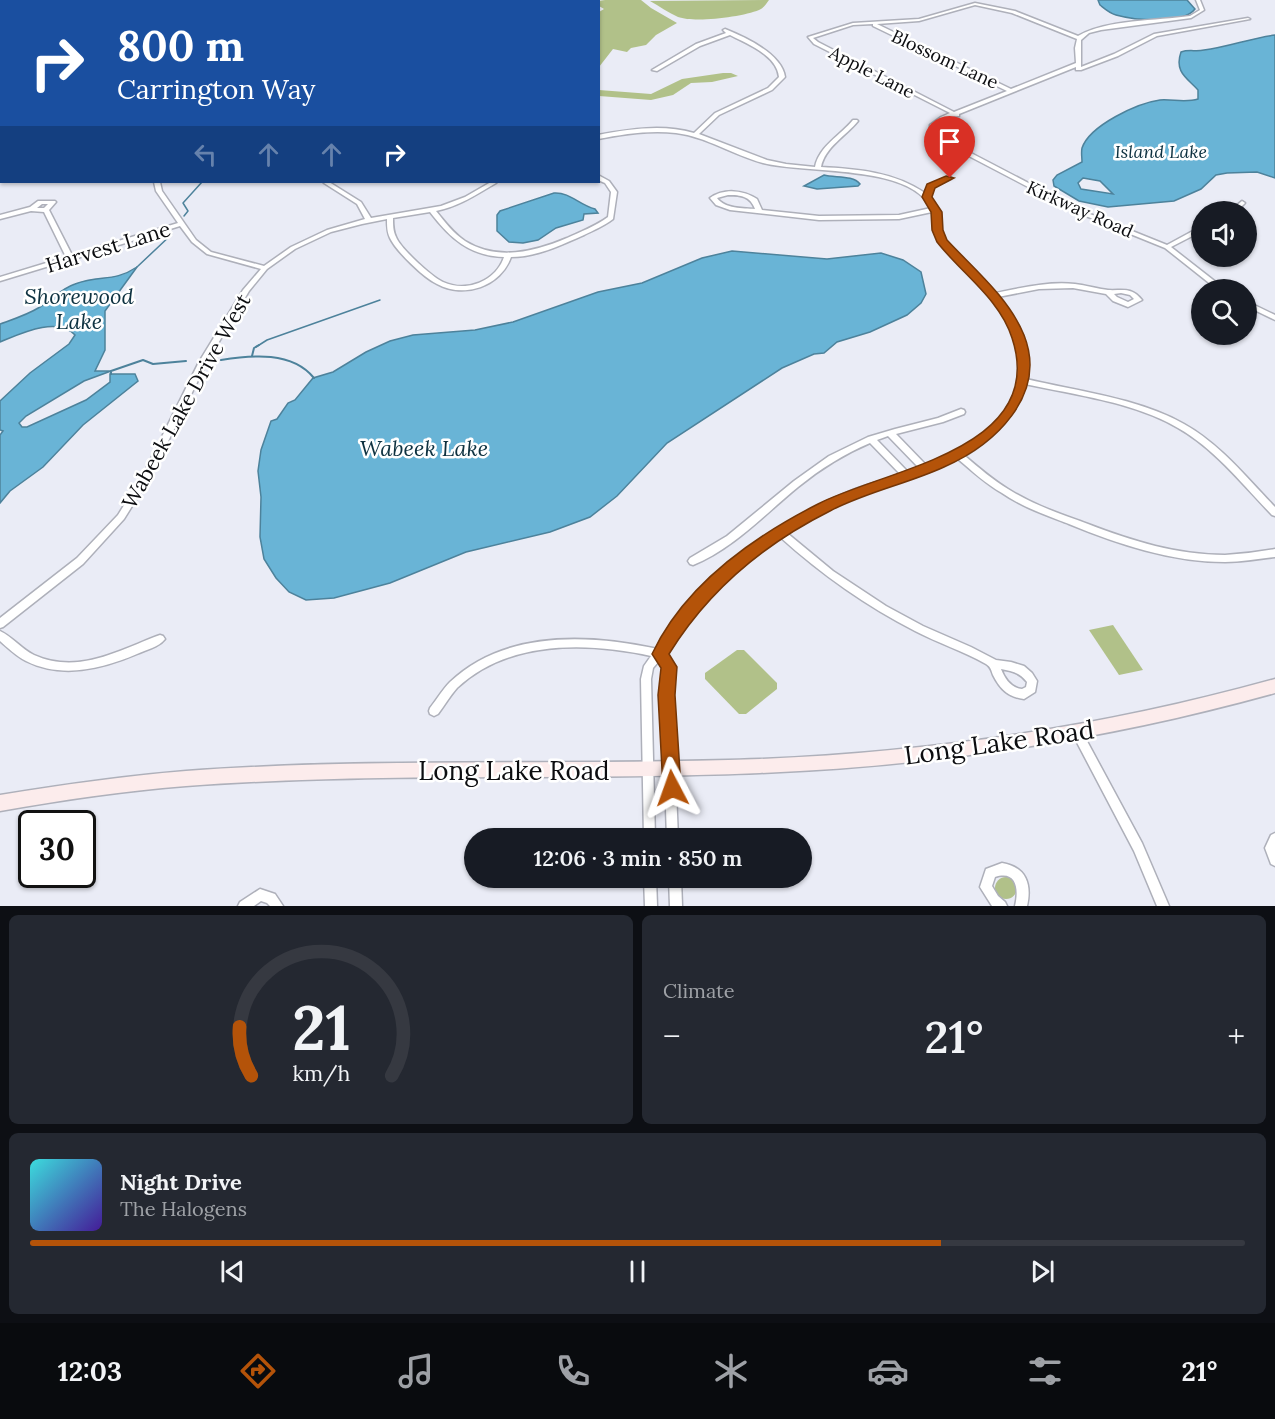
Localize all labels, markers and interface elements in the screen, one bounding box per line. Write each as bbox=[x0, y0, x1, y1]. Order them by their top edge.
text: 800 m bbox=[117, 19, 244, 73]
icon: right bbox=[18, 24, 96, 102]
street label: Blossom Lane bbox=[888, 24, 1002, 94]
street label: Apple Lane bbox=[824, 40, 919, 103]
text: Carrington Way bbox=[117, 72, 316, 106]
pin bbox=[924, 116, 975, 178]
icon: arrive bbox=[933, 125, 966, 158]
icon: left bbox=[189, 138, 222, 171]
icon: ahead bbox=[252, 138, 285, 171]
icon: ahead bbox=[315, 138, 348, 171]
icon: right bbox=[378, 138, 411, 171]
water label: Island Lake bbox=[1115, 140, 1207, 163]
street label: Kirkway Road bbox=[1023, 175, 1137, 243]
map controls bbox=[1191, 201, 1257, 345]
button: sound bbox=[1191, 201, 1257, 267]
street label: Harvest Lane bbox=[42, 215, 174, 279]
button: search bbox=[1191, 279, 1257, 345]
water label: Shorewood Lake bbox=[24, 282, 135, 335]
street label: Wabeek Lake Drive West bbox=[116, 288, 257, 513]
water label: Wabeek Lake bbox=[360, 434, 488, 462]
street label: Long Lake Road bbox=[902, 712, 1096, 772]
street label: Long Lake Road bbox=[418, 754, 610, 787]
position arrow bbox=[640, 756, 704, 820]
speed limit sign: 30 bbox=[18, 810, 96, 888]
text: 12:06 · 3 min · 850 m bbox=[534, 844, 742, 872]
text: Climate bbox=[663, 978, 735, 1003]
text: 21 bbox=[292, 987, 350, 1067]
text: 21° bbox=[924, 1008, 984, 1065]
text: − bbox=[663, 1015, 681, 1057]
text: + bbox=[1227, 1015, 1245, 1057]
text: km/h bbox=[292, 1060, 350, 1088]
text: Night Drive bbox=[120, 1168, 242, 1196]
text: The Halogens bbox=[120, 1196, 247, 1221]
icon: previous bbox=[216, 1255, 249, 1288]
icon: pause bbox=[621, 1255, 654, 1288]
icon: next bbox=[1026, 1255, 1059, 1288]
icon: directions bbox=[237, 1350, 279, 1392]
icon: music bbox=[395, 1350, 437, 1392]
icon: phone bbox=[552, 1350, 594, 1392]
icon: climate bbox=[710, 1350, 752, 1392]
icon: car bbox=[867, 1350, 909, 1392]
icon: filters bbox=[1024, 1350, 1066, 1392]
text: 12:03 bbox=[58, 1354, 122, 1388]
text: 21° bbox=[1182, 1354, 1217, 1388]

